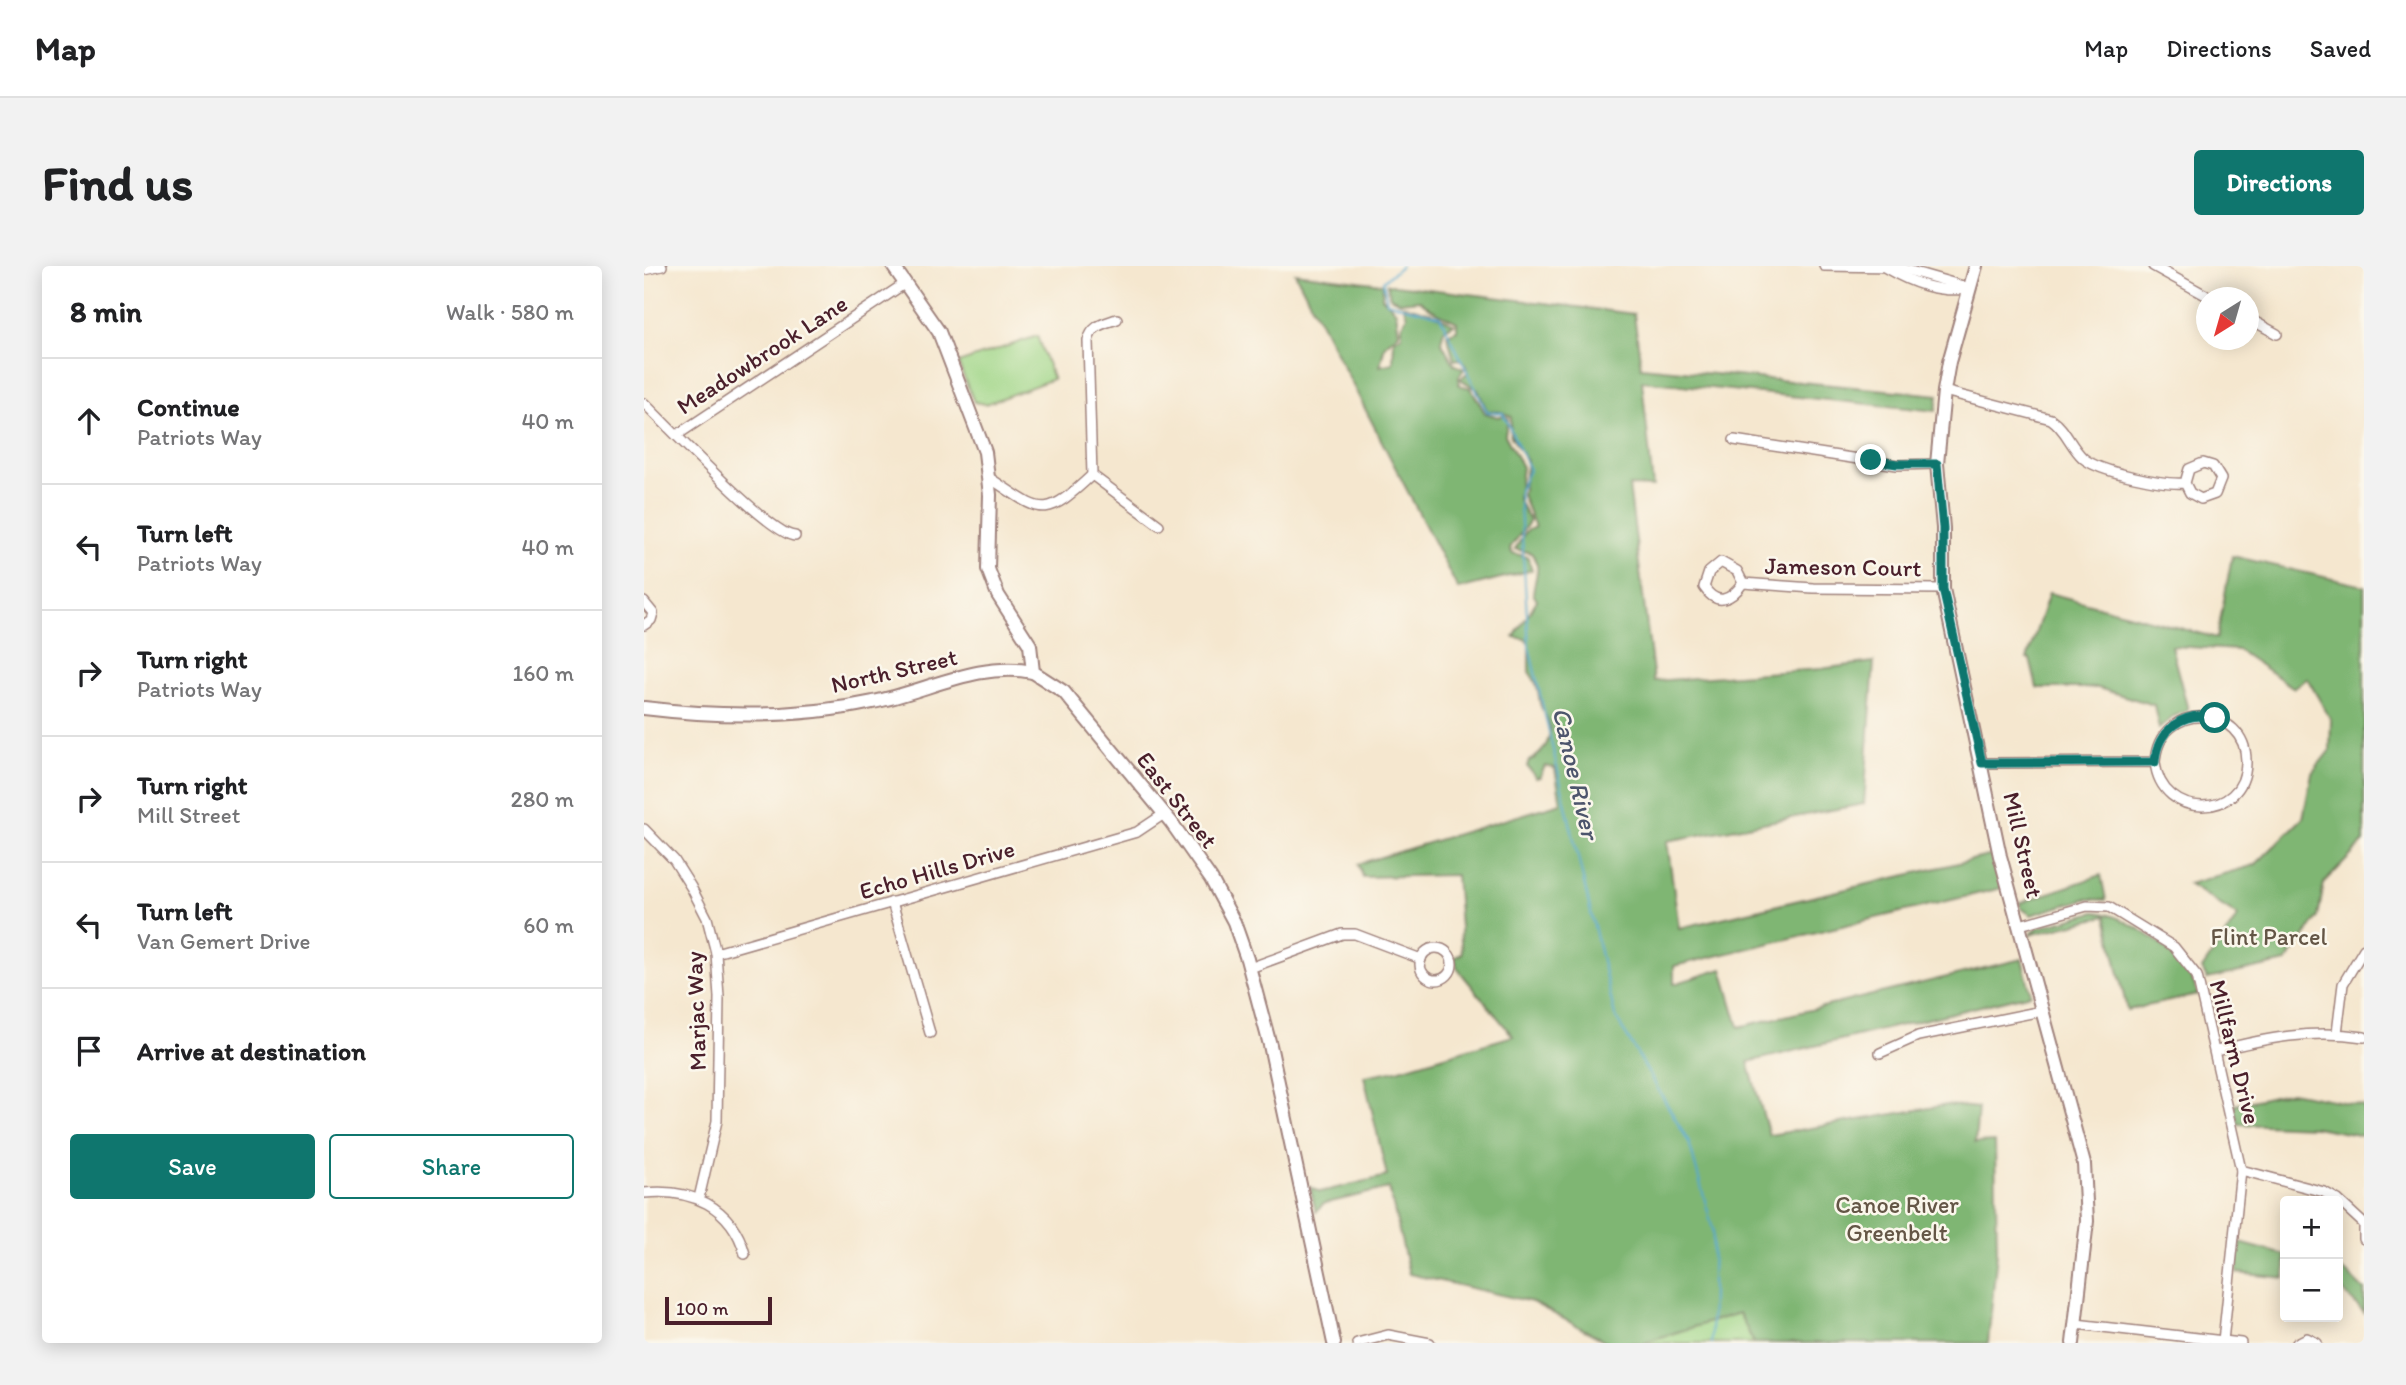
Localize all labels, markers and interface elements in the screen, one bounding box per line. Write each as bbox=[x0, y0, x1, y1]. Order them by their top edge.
text: Map bbox=[35, 29, 96, 68]
text: Map bbox=[2084, 34, 2128, 63]
text: Directions bbox=[2166, 34, 2272, 63]
text: Saved bbox=[2310, 34, 2371, 63]
button: Directions bbox=[2194, 150, 2364, 215]
text: Find us bbox=[42, 153, 193, 212]
north arrow bbox=[2196, 287, 2259, 350]
street label: Meadowbrook Lane bbox=[671, 289, 853, 421]
text: 8 min bbox=[70, 293, 142, 330]
text: Walk · 580 m bbox=[446, 298, 574, 326]
text: Continue bbox=[137, 391, 240, 423]
icon: ahead bbox=[70, 402, 108, 440]
text: 40 m bbox=[521, 407, 574, 435]
text: Patriots Way bbox=[137, 423, 262, 451]
route end bbox=[1855, 444, 1886, 475]
text: Turn left bbox=[137, 517, 233, 549]
icon: left bbox=[70, 528, 108, 566]
text: 40 m bbox=[521, 533, 574, 561]
text: Patriots Way bbox=[137, 549, 262, 577]
street label: Jameson Court bbox=[1765, 551, 1922, 582]
street label: North Street bbox=[828, 642, 960, 699]
text: Turn right bbox=[137, 643, 248, 675]
icon: right bbox=[70, 654, 108, 692]
text: 160 m bbox=[512, 659, 574, 687]
text: Patriots Way bbox=[137, 675, 262, 703]
route start bbox=[2199, 702, 2230, 733]
water label: Canoe River bbox=[1545, 704, 1607, 845]
street label: East Street bbox=[1131, 746, 1224, 854]
text: Turn right bbox=[137, 769, 248, 801]
icon: right bbox=[70, 780, 108, 818]
text: 280 m bbox=[511, 785, 574, 813]
street label: Mill Street bbox=[1997, 789, 2050, 901]
text: Mill Street bbox=[137, 801, 240, 829]
street label: Echo Hills Drive bbox=[856, 833, 1018, 906]
text: Turn left bbox=[137, 895, 233, 927]
icon: left bbox=[70, 906, 108, 944]
text: 60 m bbox=[523, 911, 574, 939]
park label: Flint Parcel bbox=[2211, 922, 2328, 951]
text: Van Gemert Drive bbox=[137, 927, 310, 955]
street label: Marjac Way bbox=[679, 951, 712, 1071]
street label: Millfarm Drive bbox=[2204, 977, 2267, 1127]
icon: arrive bbox=[70, 1032, 108, 1070]
text: Arrive at destination bbox=[137, 1035, 366, 1067]
button: Save bbox=[70, 1134, 315, 1199]
button: Share bbox=[329, 1134, 574, 1199]
park label: Canoe River Greenbelt bbox=[1835, 1190, 1959, 1247]
map controls bbox=[2280, 1196, 2343, 1322]
button: + bbox=[2280, 1196, 2343, 1259]
button: − bbox=[2280, 1259, 2343, 1322]
scale bar bbox=[665, 1294, 772, 1326]
text: 100 m bbox=[676, 1297, 728, 1320]

